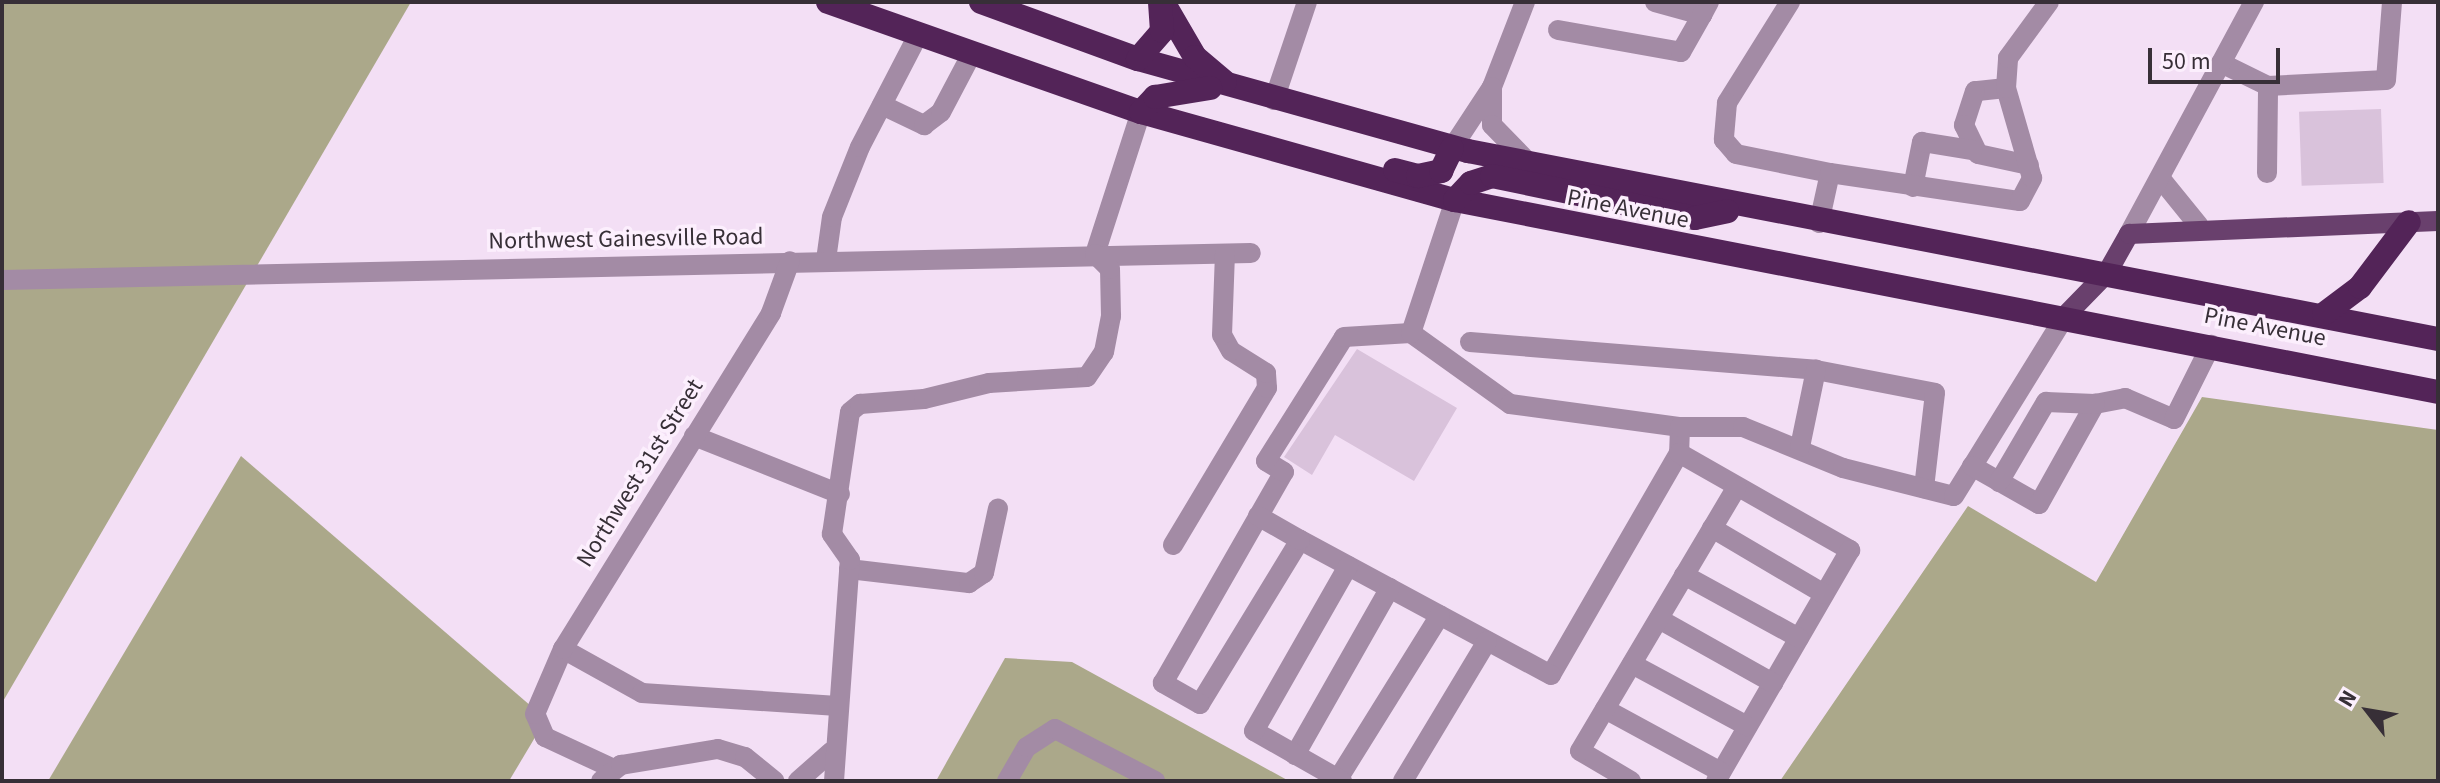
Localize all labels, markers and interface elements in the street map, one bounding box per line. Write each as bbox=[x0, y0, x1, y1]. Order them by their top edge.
scale bar bbox=[2152, 32, 2284, 82]
text: 50 m bbox=[2162, 44, 2211, 79]
street label: Pine Avenue bbox=[1565, 183, 1691, 235]
street label: Northwest Gainesville Road bbox=[488, 222, 764, 256]
street label: Pine Avenue bbox=[2202, 301, 2328, 353]
street label: Northwest 31st Street bbox=[571, 374, 709, 572]
north arrow bbox=[2328, 671, 2408, 751]
text: N bbox=[2330, 684, 2365, 713]

